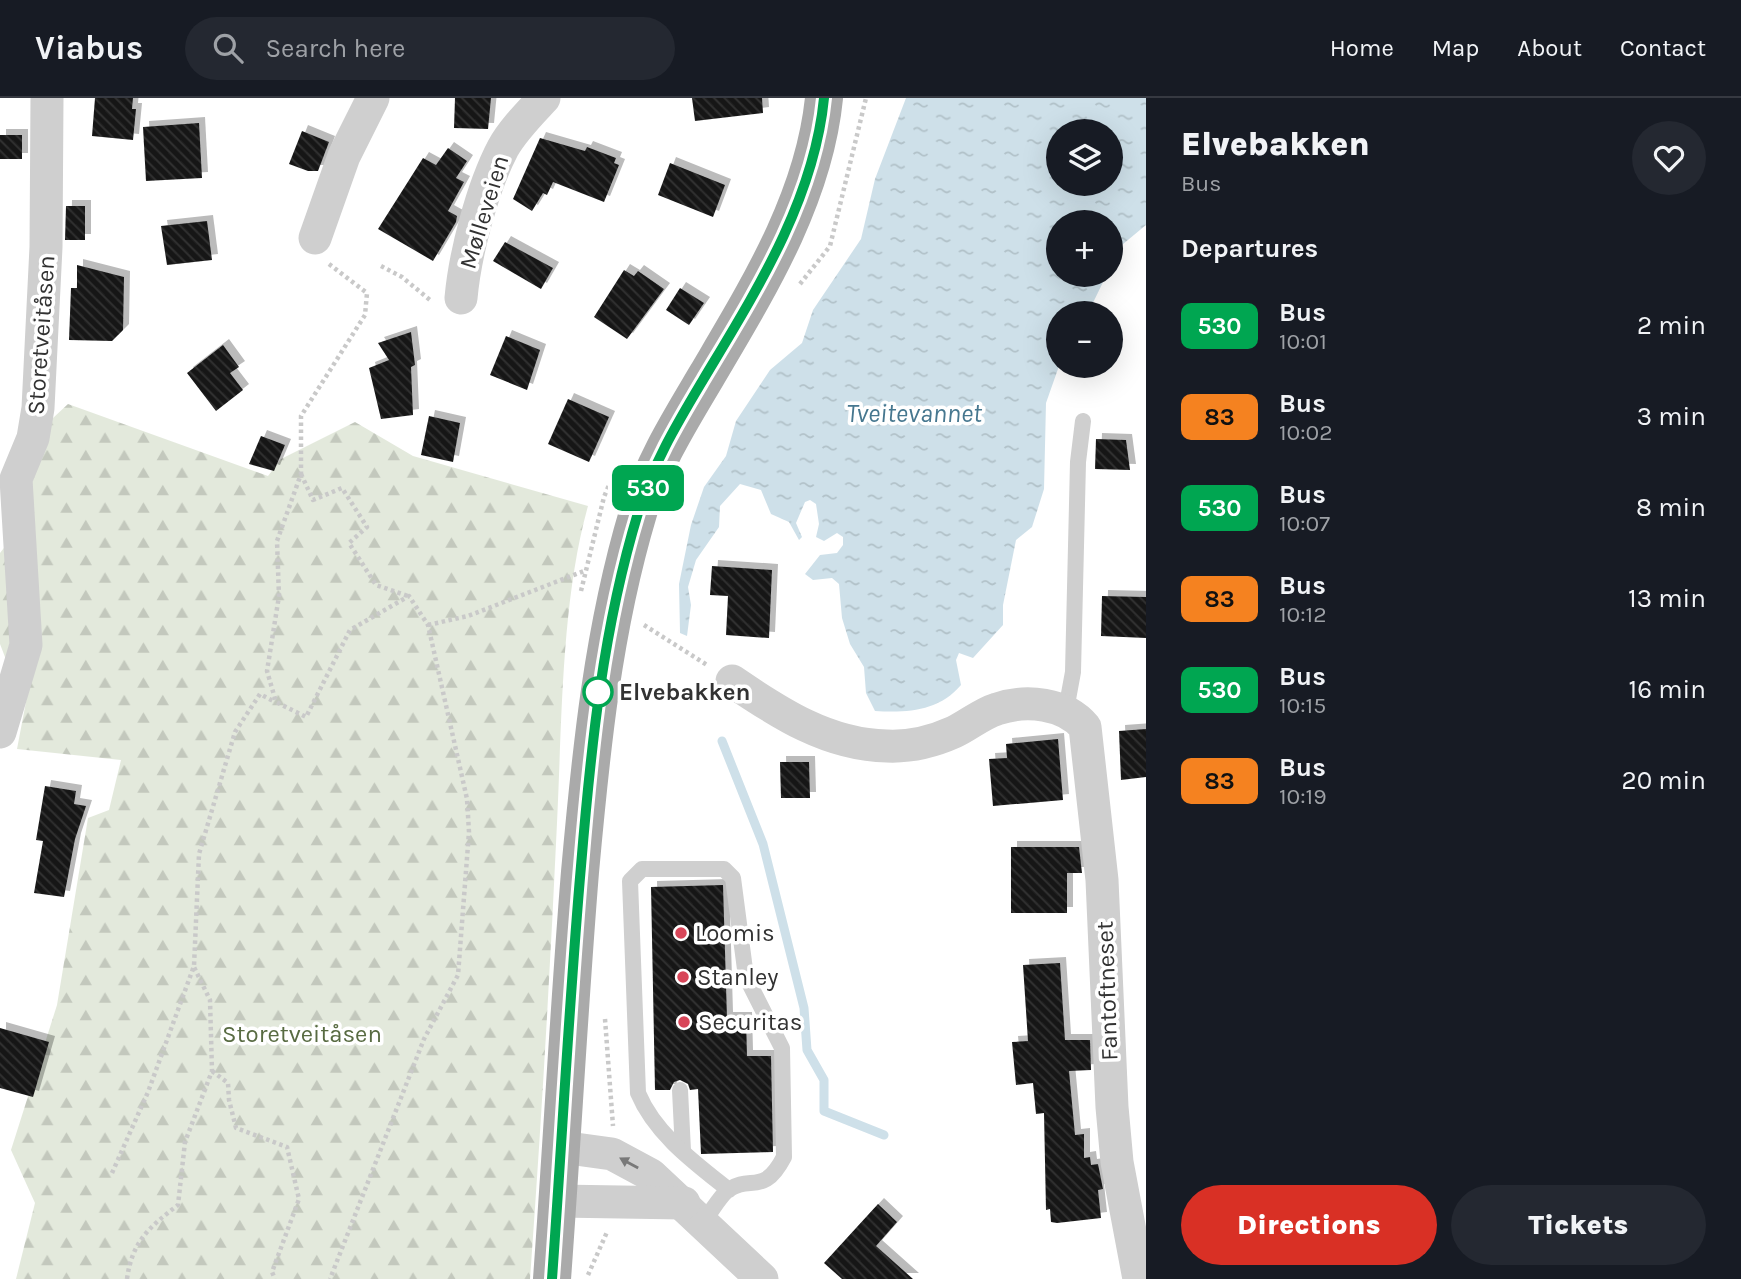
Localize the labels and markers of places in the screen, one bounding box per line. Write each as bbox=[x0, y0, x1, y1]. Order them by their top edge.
marker: Elvebakken bbox=[583, 677, 613, 707]
place label: Elvebakken bbox=[619, 678, 750, 706]
place label: Loomis bbox=[695, 919, 775, 947]
marker: Loomis bbox=[673, 925, 689, 941]
place label: Stanley bbox=[697, 963, 778, 991]
marker: Stanley bbox=[675, 969, 691, 985]
place label: Securitas bbox=[698, 1008, 802, 1036]
marker: Securitas bbox=[676, 1014, 692, 1030]

